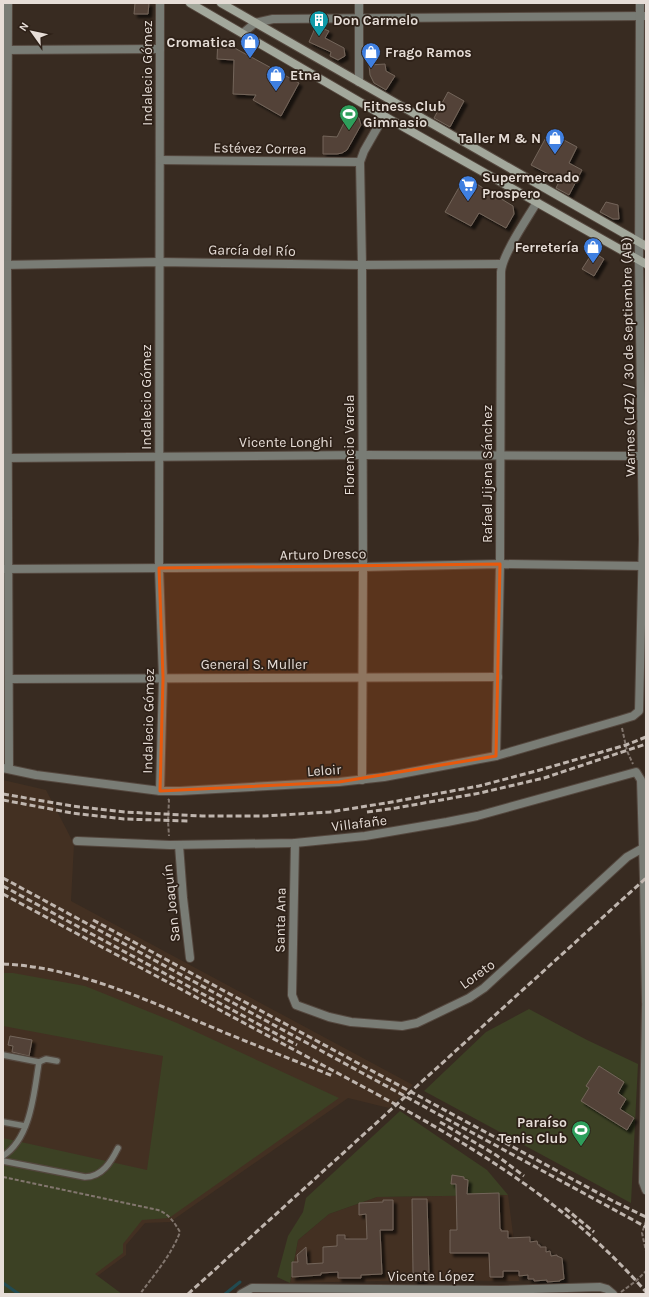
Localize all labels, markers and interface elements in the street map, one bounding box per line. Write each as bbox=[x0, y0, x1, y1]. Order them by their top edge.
building icon: Don Carmelo bbox=[308, 9, 330, 37]
north arrow bbox=[12, 12, 52, 52]
place label: Don Carmelo bbox=[333, 12, 418, 29]
text: N bbox=[16, 20, 32, 34]
street label: Indalecio Gómez bbox=[139, 20, 156, 126]
shop icon: Cromatica bbox=[239, 31, 261, 59]
place label: Cromatica bbox=[167, 34, 236, 51]
shop icon: Frago Ramos bbox=[360, 41, 382, 69]
place label: Frago Ramos bbox=[385, 44, 472, 61]
shop icon: Etna bbox=[265, 64, 287, 92]
place label: Etna bbox=[290, 67, 321, 84]
place label: Fitness Club Gimnasio bbox=[363, 98, 446, 131]
sports icon: Fitness Club Gimnasio bbox=[338, 103, 360, 131]
shop icon: Taller M & N bbox=[544, 127, 566, 155]
place label: Taller M & N bbox=[459, 130, 541, 147]
street label: Estévez Correa bbox=[213, 139, 307, 158]
place label: Supermercado Prospero bbox=[482, 169, 580, 202]
supermarket icon: Supermercado Prospero bbox=[457, 174, 479, 202]
shop icon: Ferretería bbox=[582, 236, 604, 264]
street label: Warnes (LdZ) / 30 de Septiembre (AB) bbox=[618, 237, 639, 477]
place label: Ferretería bbox=[515, 239, 579, 256]
street label: García del Río bbox=[208, 241, 296, 260]
street label: Indalecio Gómez bbox=[138, 344, 155, 450]
street label: Florencio Varela bbox=[341, 395, 358, 496]
street label: Rafael Jijena Sánchez bbox=[479, 405, 496, 543]
street label: Vicente Longhi bbox=[239, 434, 333, 451]
street label: Arturo Dresco bbox=[280, 545, 366, 564]
street label: General S. Muller bbox=[201, 656, 308, 673]
street label: Indalecio Gómez bbox=[139, 668, 158, 774]
street label: Leloir bbox=[306, 761, 343, 780]
street label: Villafañe bbox=[330, 812, 388, 835]
street label: San Joaquín bbox=[159, 863, 184, 943]
street label: Santa Ana bbox=[271, 887, 290, 953]
street label: Loreto bbox=[456, 956, 498, 993]
place label: Paraíso Tenis Club bbox=[499, 1114, 567, 1147]
sports icon: Paraíso Tenis Club bbox=[570, 1119, 592, 1147]
street label: Vicente López bbox=[388, 1268, 474, 1285]

